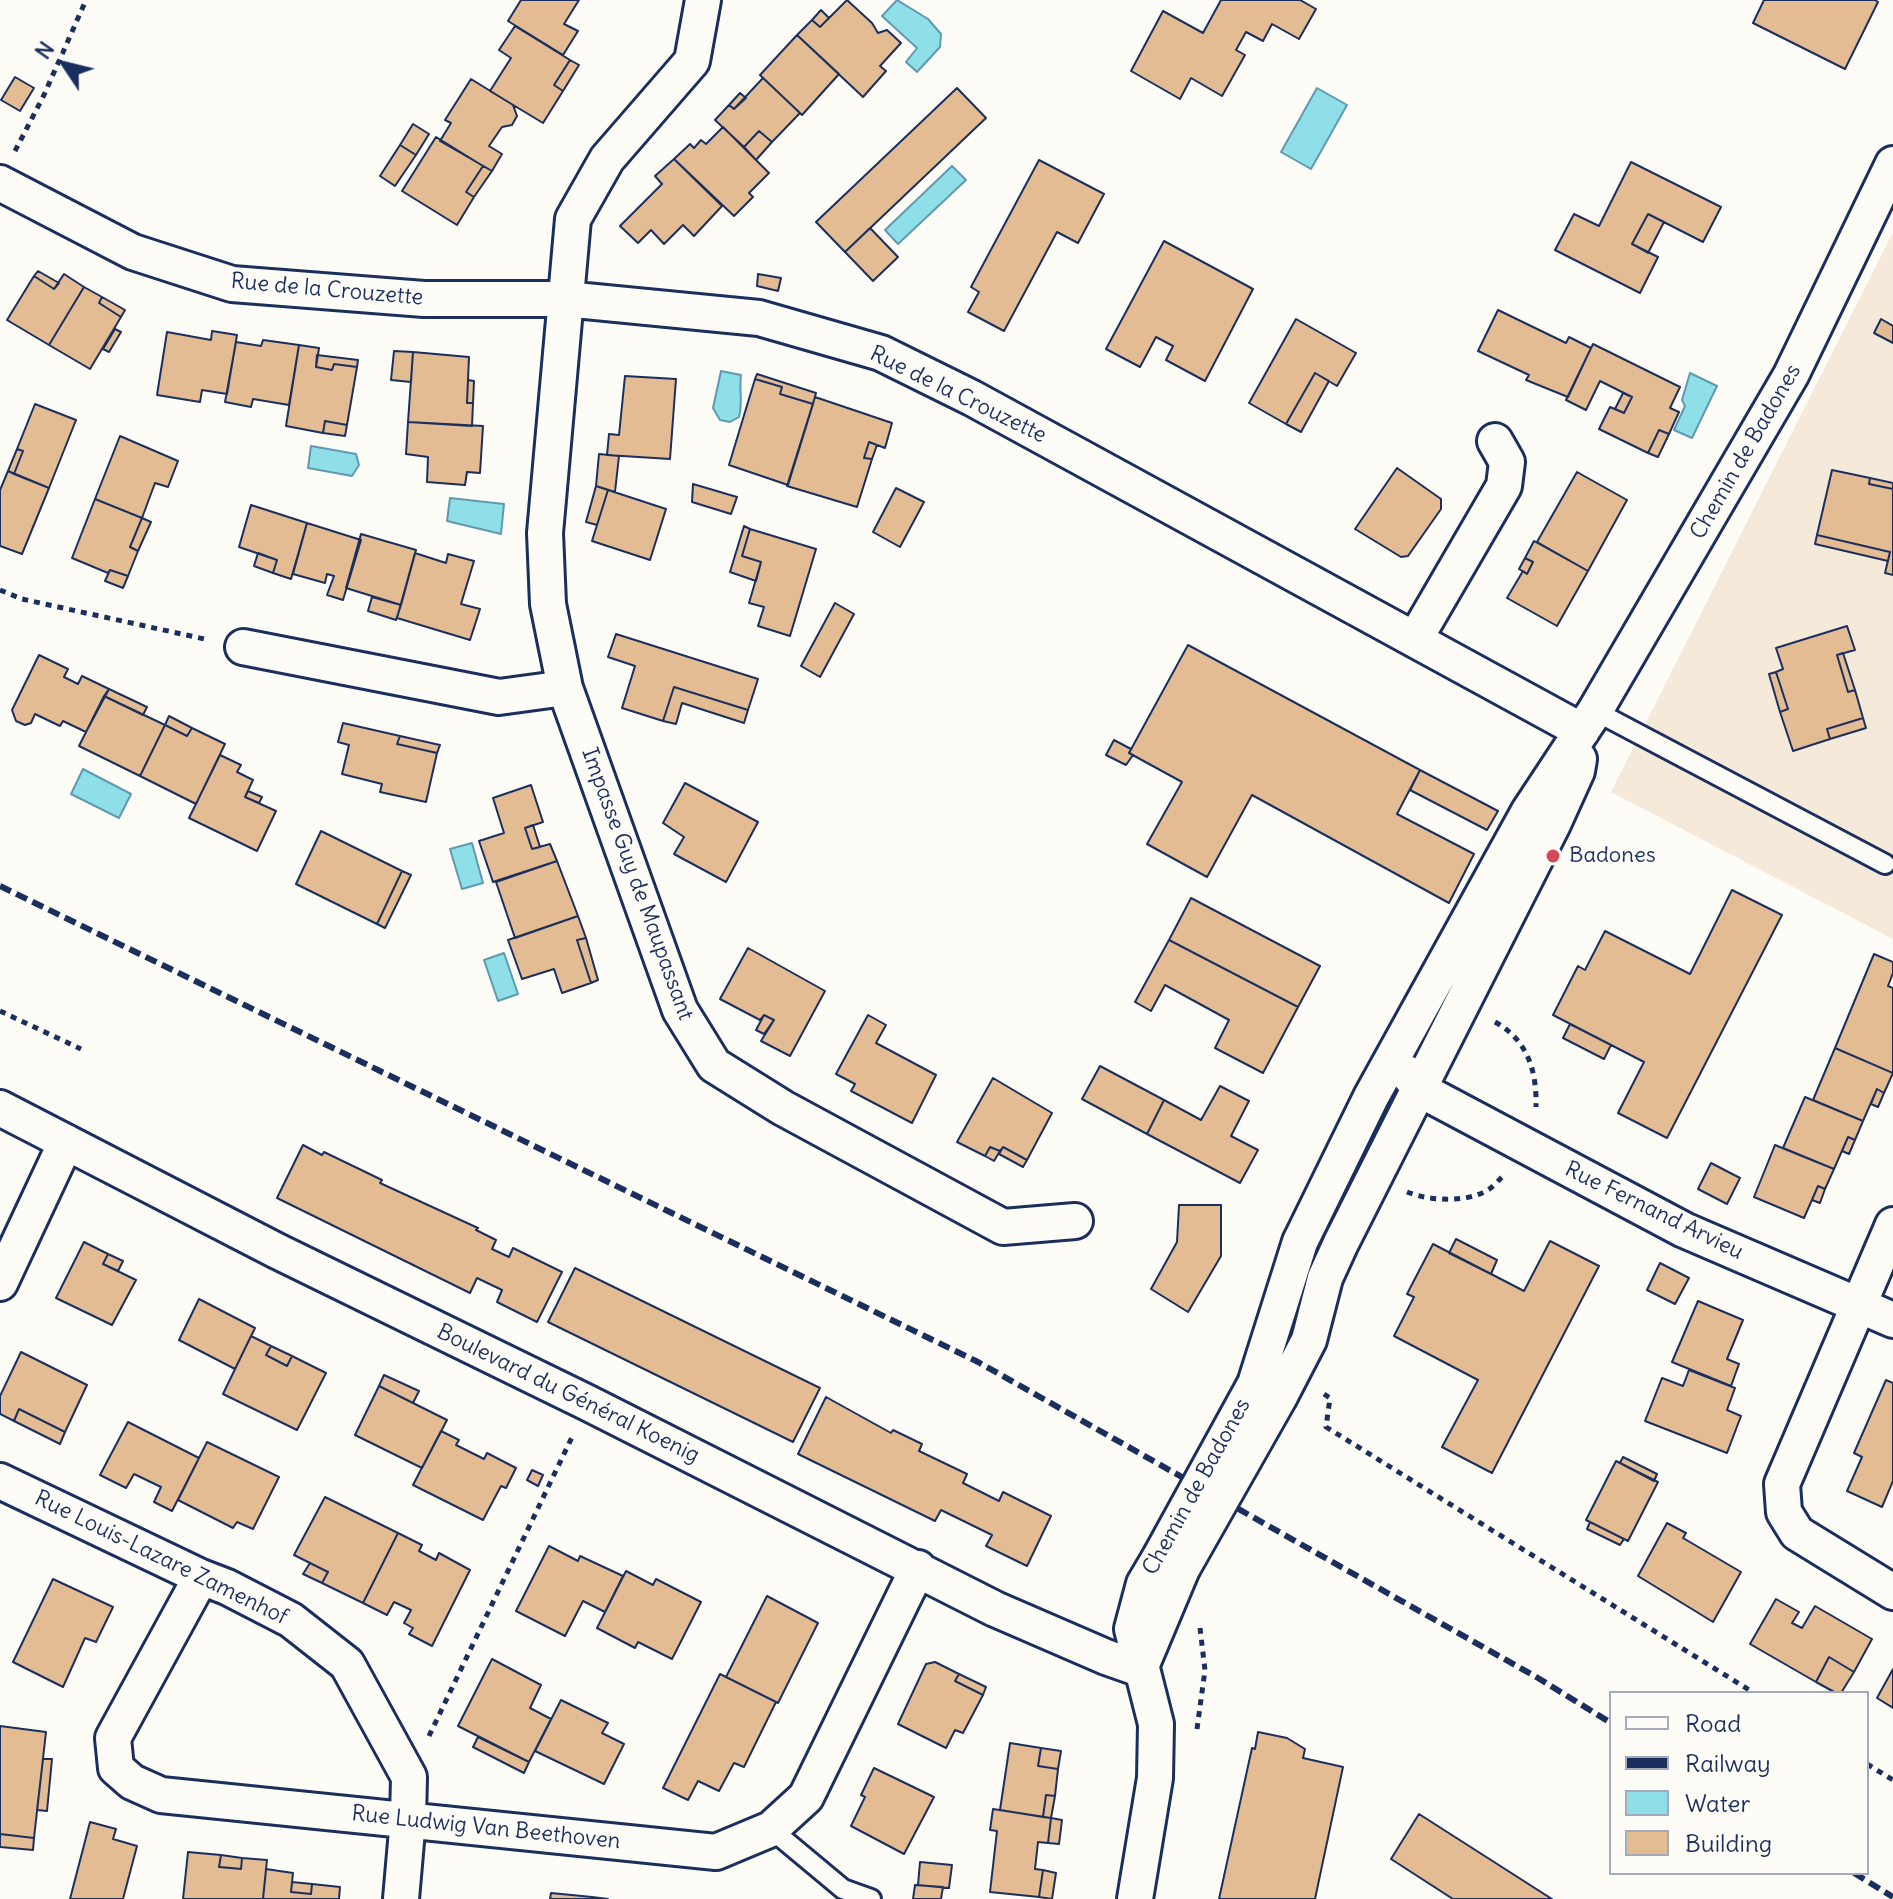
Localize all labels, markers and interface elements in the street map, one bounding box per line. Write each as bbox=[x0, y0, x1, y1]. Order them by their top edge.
north arrow bbox=[24, 24, 104, 104]
text: N bbox=[29, 36, 60, 64]
street label: Rue de la Crouzette bbox=[230, 268, 424, 312]
street label: Rue de la Crouzette bbox=[865, 341, 1051, 449]
street label: Chemin de Badones bbox=[1685, 360, 1807, 544]
street label: Impasse Guy de Maupassant bbox=[575, 744, 699, 1024]
place label: Badones bbox=[1569, 843, 1656, 869]
marker: Badones bbox=[1544, 847, 1562, 865]
street label: Rue Fernand Arvieu bbox=[1560, 1156, 1748, 1266]
street label: Boulevard du Général Koenig bbox=[432, 1319, 704, 1469]
street label: Chemin de Badones bbox=[1137, 1394, 1257, 1580]
street label: Rue Louis-Lazare Zamenhof bbox=[30, 1485, 292, 1631]
legend bbox=[1609, 1691, 1869, 1875]
text: Road bbox=[1685, 1708, 1741, 1738]
text: Railway bbox=[1685, 1748, 1771, 1778]
text: Water bbox=[1685, 1788, 1750, 1818]
street label: Rue Ludwig Van Beethoven bbox=[350, 1801, 622, 1855]
text: Building bbox=[1685, 1828, 1772, 1858]

